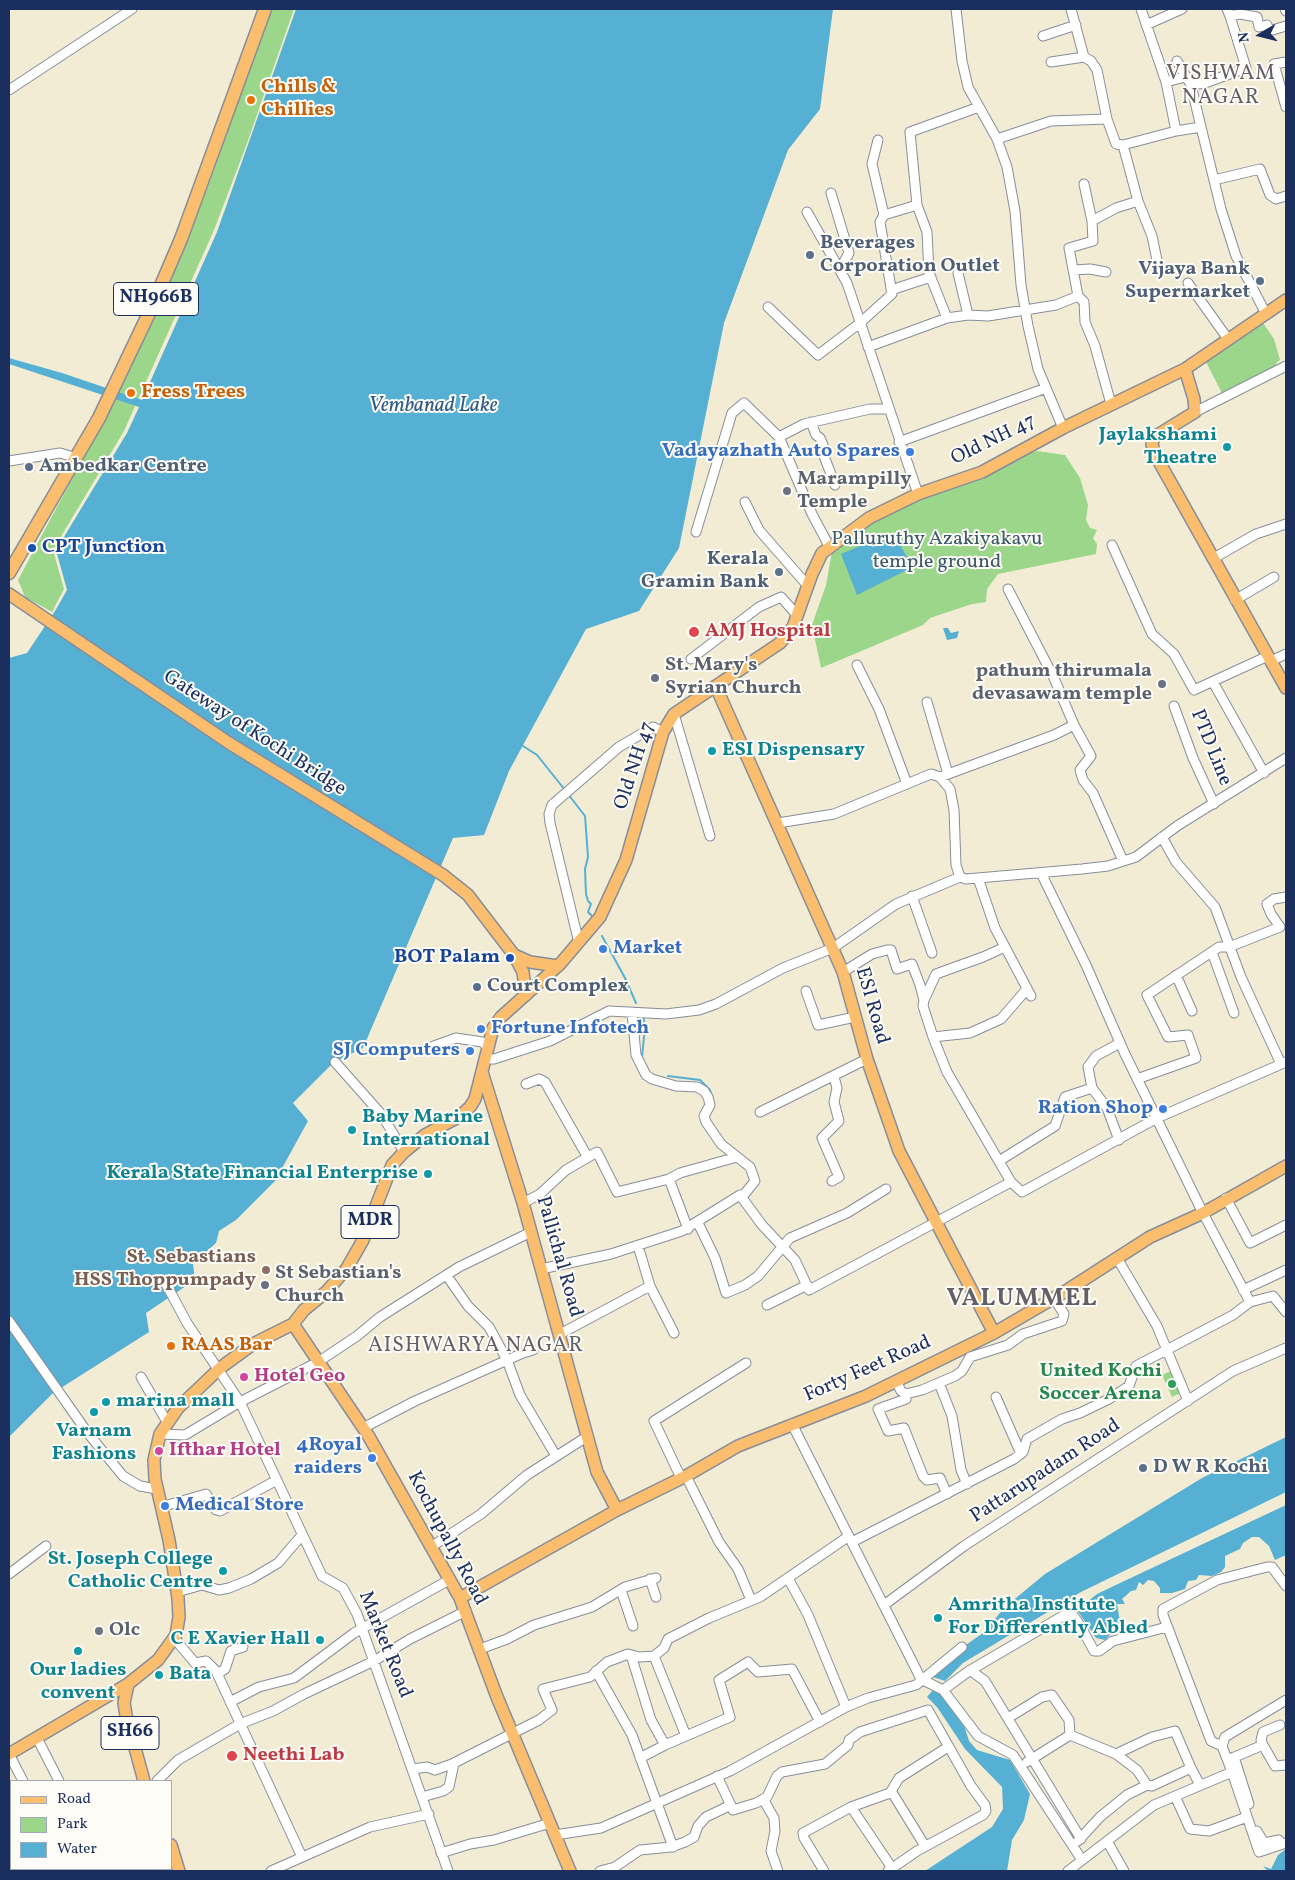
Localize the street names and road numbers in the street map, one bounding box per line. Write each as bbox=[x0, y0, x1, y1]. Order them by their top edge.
road number: NH966B bbox=[114, 282, 198, 316]
street label: Old NH 47 bbox=[948, 410, 1040, 472]
street label: Gateway of Kochi Bridge bbox=[158, 666, 350, 802]
street label: PTD Line bbox=[1184, 706, 1236, 790]
street label: Old NH 47 bbox=[610, 719, 662, 813]
street label: ESI Road bbox=[849, 965, 893, 1047]
street label: Pallichal Road bbox=[529, 1194, 587, 1320]
road number: MDR bbox=[341, 1206, 399, 1238]
street label: Forty Feet Road bbox=[801, 1331, 935, 1409]
street label: Pattarupadam Road bbox=[966, 1414, 1126, 1530]
street label: Kochupally Road bbox=[401, 1468, 491, 1610]
street label: Market Road bbox=[352, 1588, 416, 1702]
road number: SH66 bbox=[101, 1716, 159, 1750]

